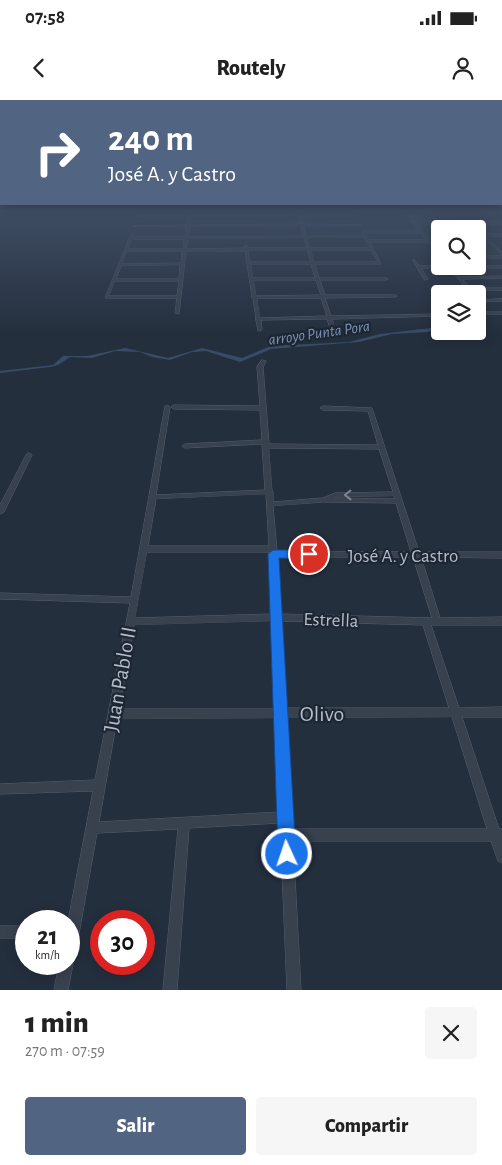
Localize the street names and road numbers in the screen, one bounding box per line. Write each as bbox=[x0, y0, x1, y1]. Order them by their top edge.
street label: José A. y Castro bbox=[348, 547, 458, 566]
street label: Estrella bbox=[303, 610, 359, 631]
street label: Juan Pablo II bbox=[100, 625, 140, 734]
street label: Olivo bbox=[300, 703, 344, 725]

